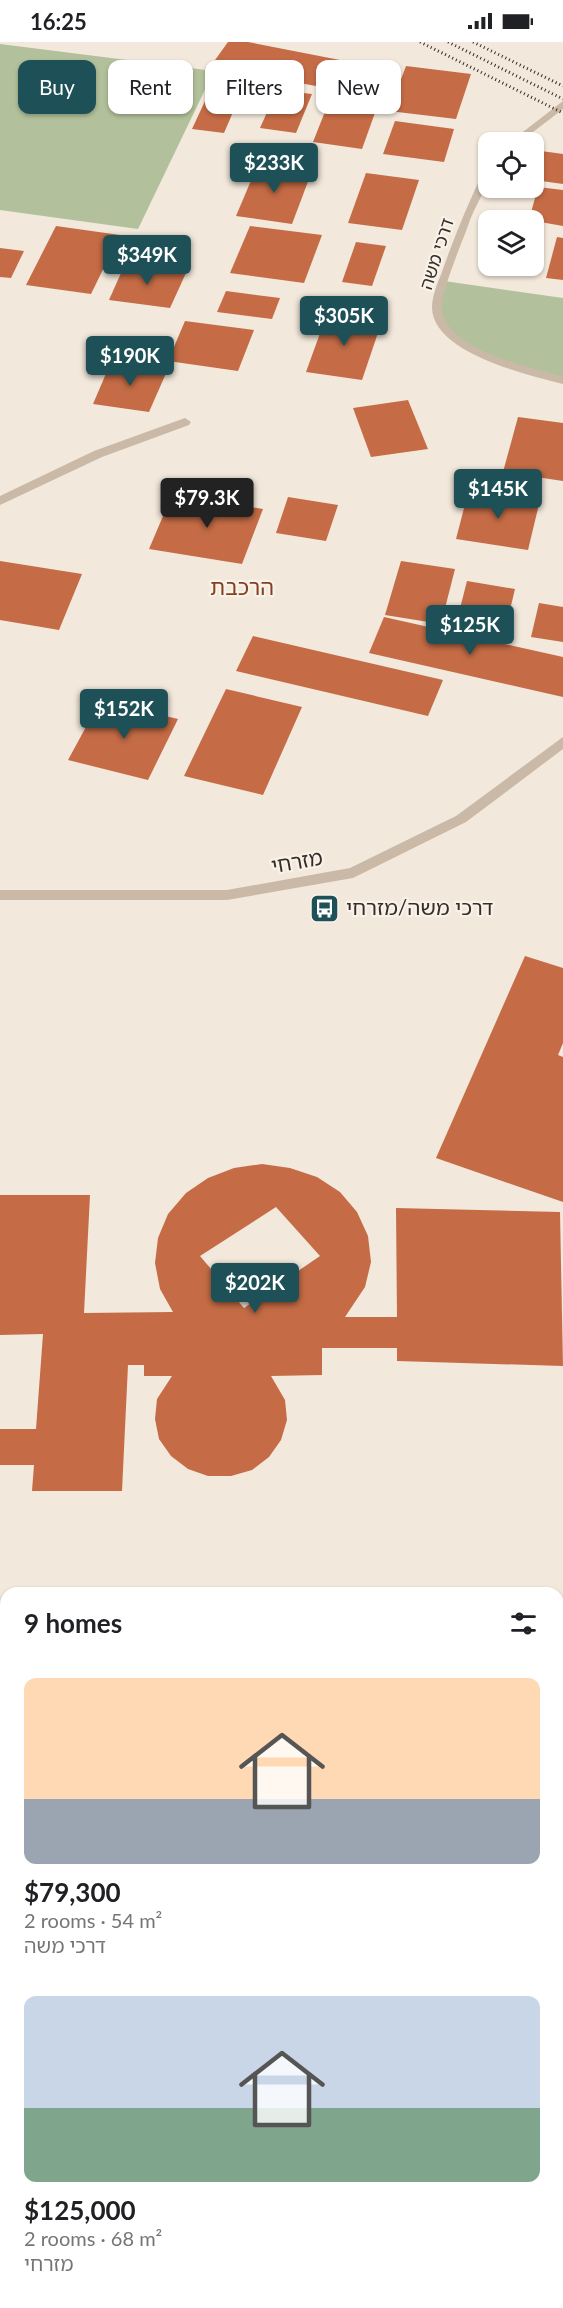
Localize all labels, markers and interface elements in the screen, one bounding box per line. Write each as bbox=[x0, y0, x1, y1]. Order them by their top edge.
text: 16:25 bbox=[30, 8, 87, 35]
chip: Buy bbox=[18, 60, 96, 114]
chip: Rent bbox=[108, 60, 193, 114]
chip: Filters bbox=[205, 60, 304, 114]
chip: New bbox=[316, 60, 401, 114]
map controls bbox=[478, 132, 544, 276]
button: locate bbox=[478, 132, 544, 198]
pin: $233K bbox=[232, 143, 316, 194]
text: $233K bbox=[244, 150, 304, 174]
button: layers bbox=[478, 210, 544, 276]
street label: דרכי משה bbox=[414, 215, 458, 292]
pin: $349K bbox=[105, 235, 189, 286]
text: $349K bbox=[117, 242, 177, 266]
pin: $305K bbox=[302, 296, 386, 347]
text: $305K bbox=[314, 303, 374, 327]
pin: $190K bbox=[88, 336, 172, 387]
text: $190K bbox=[100, 343, 160, 367]
pin: $145K bbox=[456, 469, 540, 520]
text: $145K bbox=[468, 476, 528, 500]
pin: $79.3K bbox=[158, 478, 256, 529]
text: $79.3K bbox=[175, 485, 239, 509]
district label: הרכבת bbox=[210, 573, 274, 600]
pin: $125K bbox=[428, 605, 512, 656]
text: $125K bbox=[440, 612, 500, 636]
pin: $152K bbox=[82, 689, 166, 740]
text: $152K bbox=[94, 696, 154, 720]
street label: מזרחי bbox=[269, 844, 325, 877]
bus stop icon: דרכי משה/מזרחי bbox=[309, 892, 341, 924]
place label: דרכי משה/מזרחי bbox=[346, 894, 493, 919]
pin: $202K bbox=[213, 1263, 297, 1314]
text: $202K bbox=[225, 1270, 285, 1294]
text: 9 homes bbox=[24, 1607, 122, 1639]
icon: filters bbox=[507, 1607, 540, 1640]
icon: home bbox=[228, 1717, 336, 1825]
text: $79,300 bbox=[24, 1876, 121, 1908]
text: 2 rooms · 54 m² bbox=[24, 1908, 162, 1932]
text: דרכי משה bbox=[24, 1933, 106, 1957]
icon: home bbox=[228, 2035, 336, 2143]
text: $125,000 bbox=[24, 2194, 136, 2226]
text: 2 rooms · 68 m² bbox=[24, 2226, 162, 2250]
text: מזרחי bbox=[24, 2251, 73, 2275]

